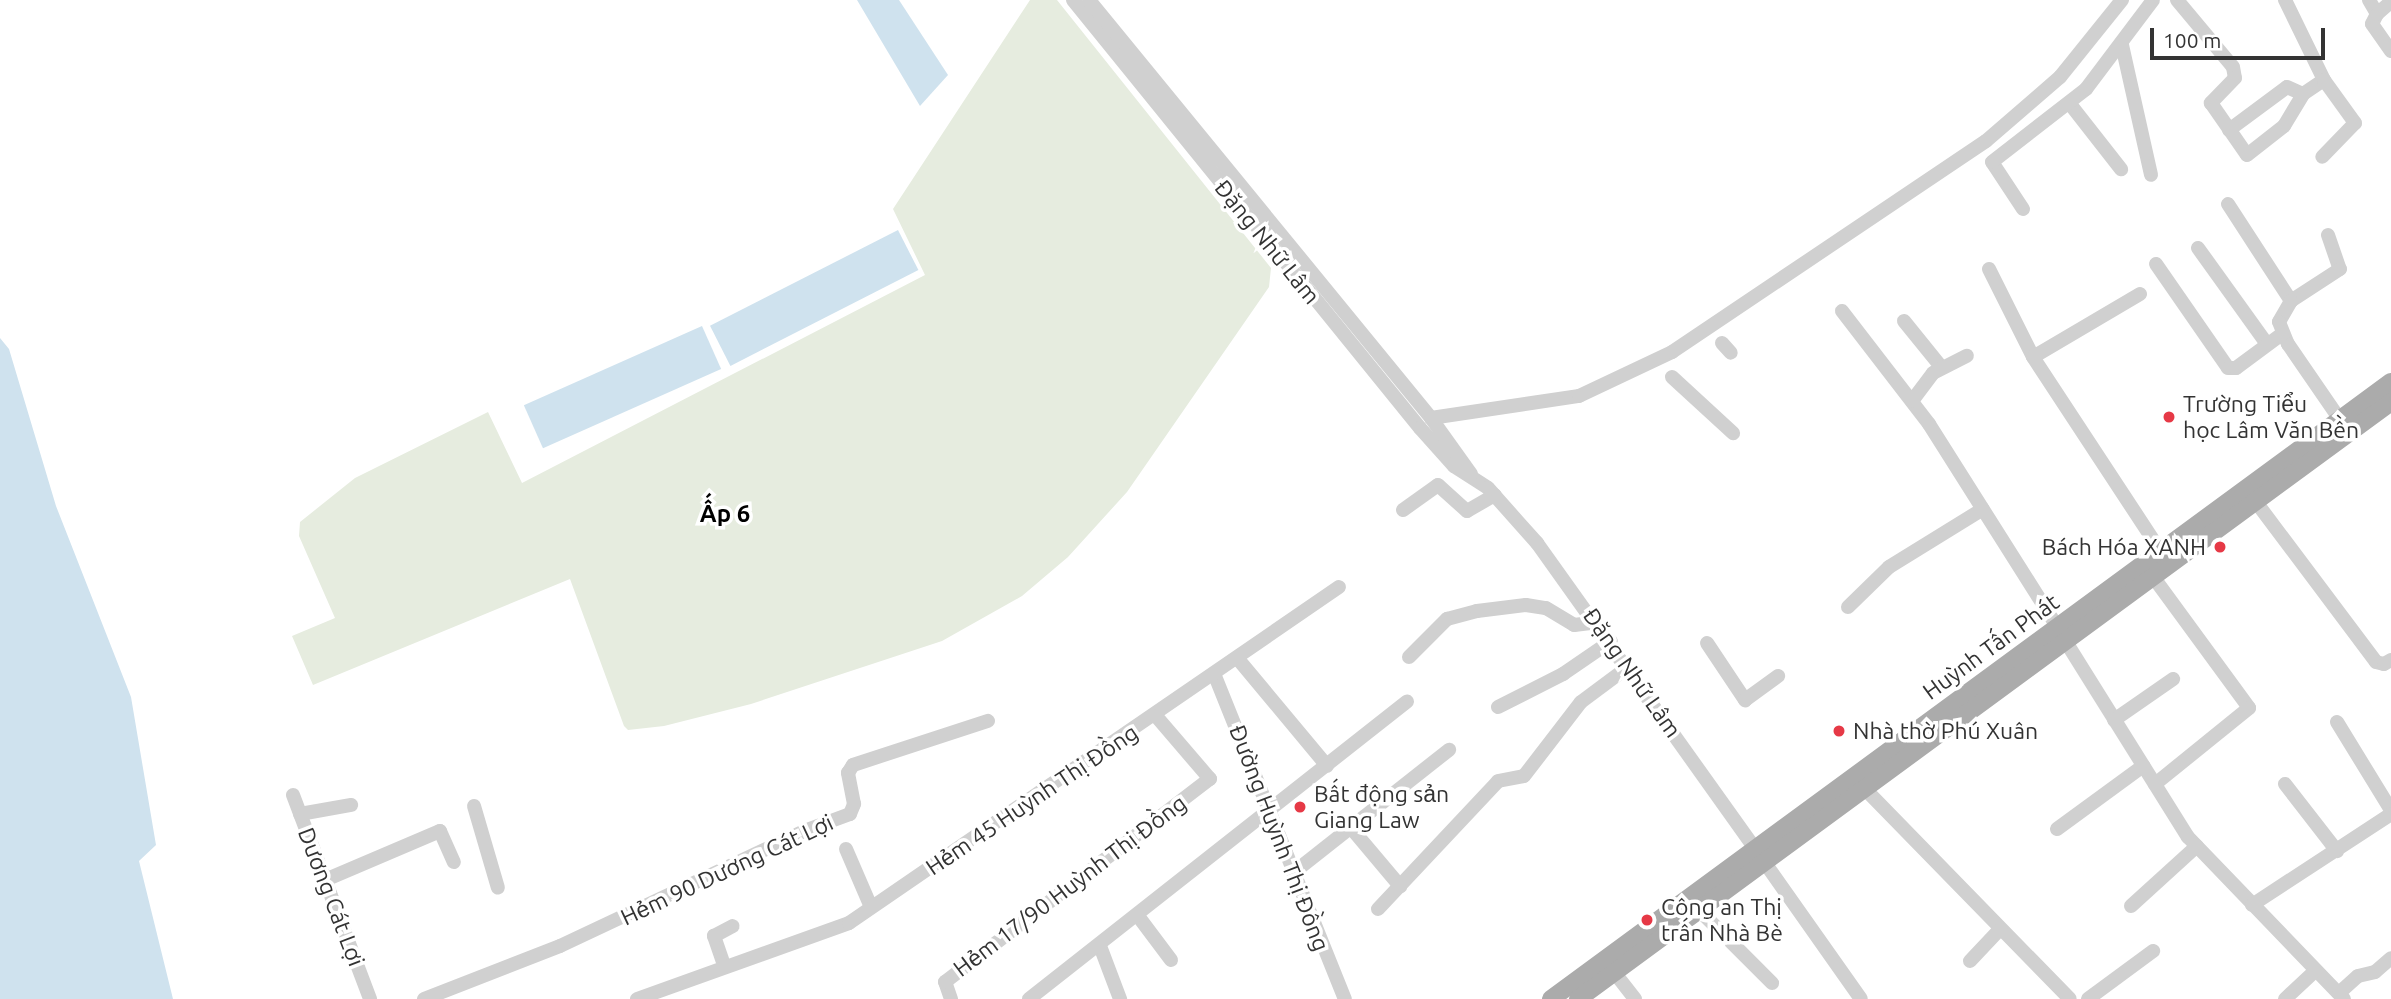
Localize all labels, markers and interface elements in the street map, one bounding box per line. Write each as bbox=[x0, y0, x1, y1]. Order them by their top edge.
scale bar bbox=[2153, 14, 2328, 58]
text: 100 m bbox=[2163, 28, 2221, 52]
street label: Đặng Nhữ Lâm bbox=[1209, 174, 1325, 310]
place label: Trường Tiểu học Lâm Văn Bền bbox=[2183, 390, 2359, 444]
marker: Trường Tiểu học Lâm Văn Bền bbox=[2161, 409, 2177, 425]
district label: Ấp 6 bbox=[700, 500, 750, 528]
place label: Bách Hóa XANH bbox=[2042, 533, 2206, 561]
marker: Bách Hóa XANH bbox=[2212, 539, 2228, 555]
street label: Huỳnh Tấn Phát bbox=[1918, 588, 2064, 706]
street label: Đặng Nhữ Lâm bbox=[1577, 603, 1687, 743]
place label: Nhà thờ Phú Xuân bbox=[1853, 717, 2038, 745]
street label: Hẻm 45 Huỳnh Thị Đồng bbox=[921, 719, 1143, 881]
street label: Đường Huỳnh Thị Đồng bbox=[1223, 721, 1335, 955]
marker: Nhà thờ Phú Xuân bbox=[1831, 723, 1847, 739]
place label: Bất động sản Giang Law bbox=[1314, 780, 1449, 834]
street label: Hẻm 17/90 Huỳnh Thị Đồng bbox=[948, 789, 1192, 983]
marker: Bất động sản Giang Law bbox=[1292, 799, 1308, 815]
street label: Hẻm 90 Dương Cát Lợi bbox=[616, 809, 838, 931]
street label: Dương Cát Lợi bbox=[292, 824, 370, 970]
place label: Công an Thị trấn Nhà Bè bbox=[1661, 893, 1783, 947]
marker: Công an Thị trấn Nhà Bè bbox=[1639, 912, 1655, 928]

